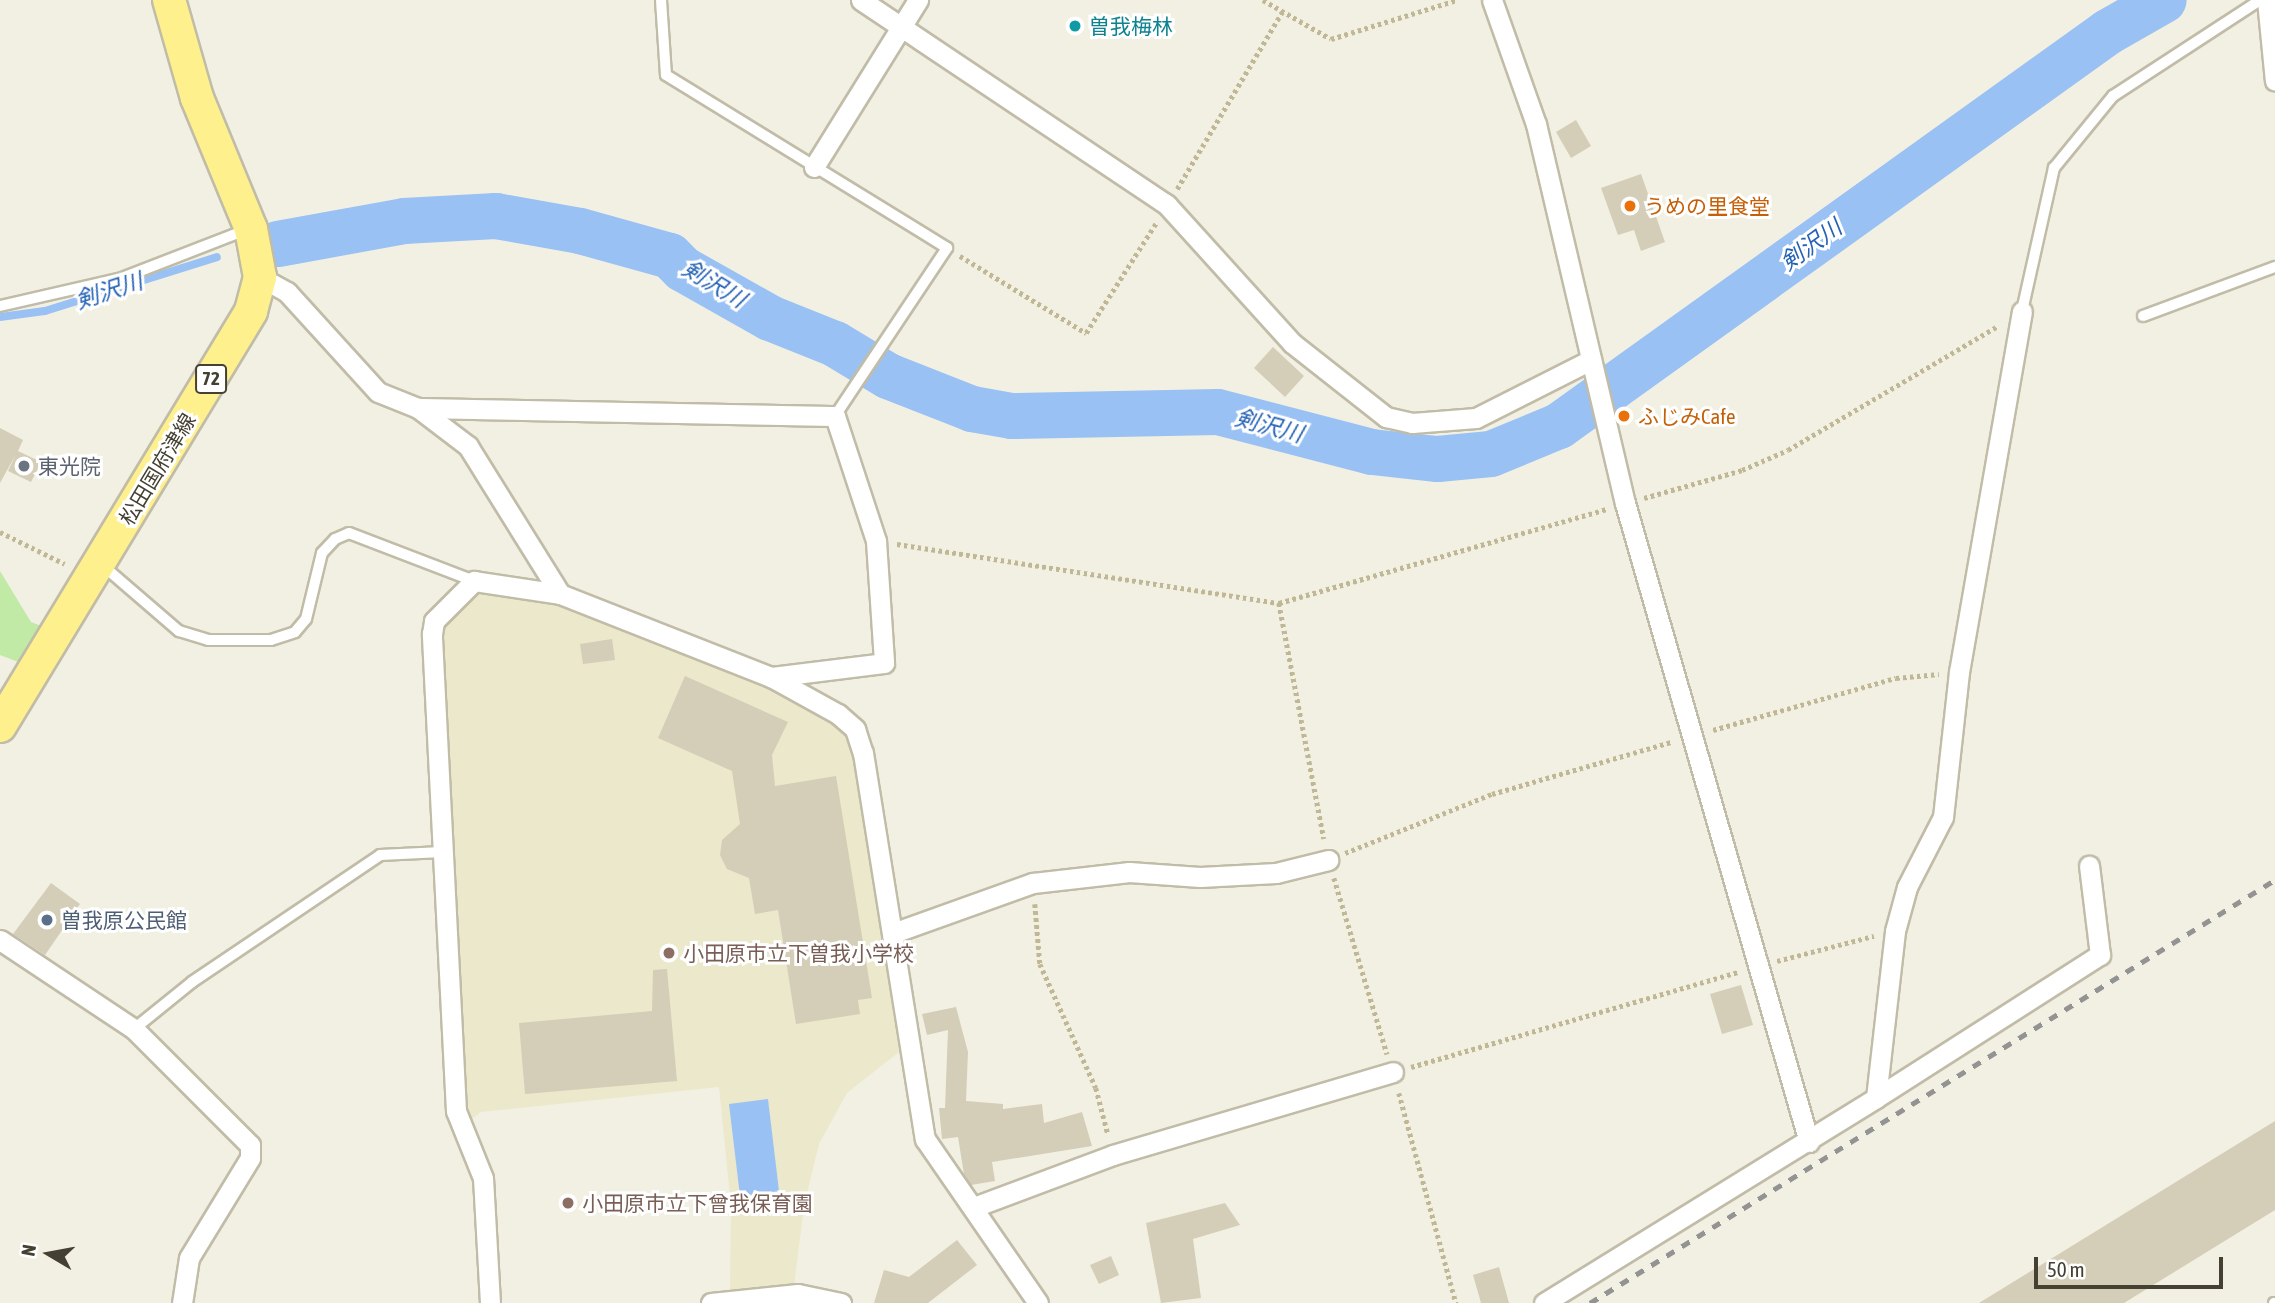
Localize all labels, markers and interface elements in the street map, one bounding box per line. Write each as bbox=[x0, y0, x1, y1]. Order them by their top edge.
place label: 曽我梅林 bbox=[1089, 13, 1173, 39]
marker: 曽我梅林 bbox=[1067, 18, 1083, 34]
place label: うめの里食堂 bbox=[1644, 193, 1770, 219]
marker: うめの里食堂 bbox=[1622, 198, 1638, 214]
water label: 剣沢川 bbox=[1775, 214, 1847, 276]
water label: 剣沢川 bbox=[677, 254, 751, 314]
water label: 剣沢川 bbox=[72, 267, 146, 315]
road number: 72 bbox=[194, 364, 228, 394]
place label: ふじみCafe bbox=[1638, 403, 1736, 429]
water label: 剣沢川 bbox=[1232, 404, 1306, 448]
marker: ふじみCafe bbox=[1616, 408, 1632, 424]
street label: 松田国府津線 bbox=[114, 409, 200, 529]
place label: 東光院 bbox=[38, 453, 101, 479]
marker: 東光院 bbox=[16, 458, 32, 474]
place label: 曽我原公民館 bbox=[61, 907, 187, 933]
marker: 曽我原公民館 bbox=[39, 912, 55, 928]
place label: 小田原市立下曽我小学校 bbox=[683, 940, 914, 966]
marker: 小田原市立下曽我小学校 bbox=[661, 945, 677, 961]
place label: 小田原市立下曾我保育園 bbox=[582, 1190, 813, 1216]
marker: 小田原市立下曾我保育園 bbox=[560, 1195, 576, 1211]
north arrow bbox=[14, 1219, 84, 1289]
text: N bbox=[17, 1243, 40, 1258]
scale bar bbox=[2037, 1244, 2226, 1288]
text: 50 m bbox=[2047, 1257, 2085, 1281]

